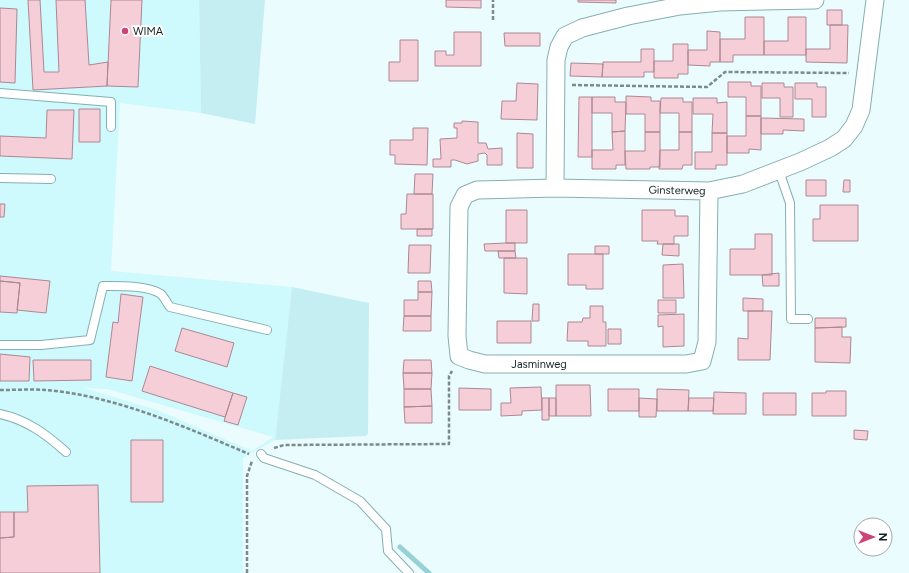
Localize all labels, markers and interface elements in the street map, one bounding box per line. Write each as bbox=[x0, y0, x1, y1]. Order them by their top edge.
place label: WIMA bbox=[133, 25, 164, 38]
marker: WIMA bbox=[120, 26, 130, 36]
street label: Ginsterweg bbox=[648, 184, 706, 197]
street label: Jasminweg bbox=[511, 358, 567, 371]
north arrow bbox=[853, 517, 893, 557]
text: N bbox=[876, 533, 889, 541]

